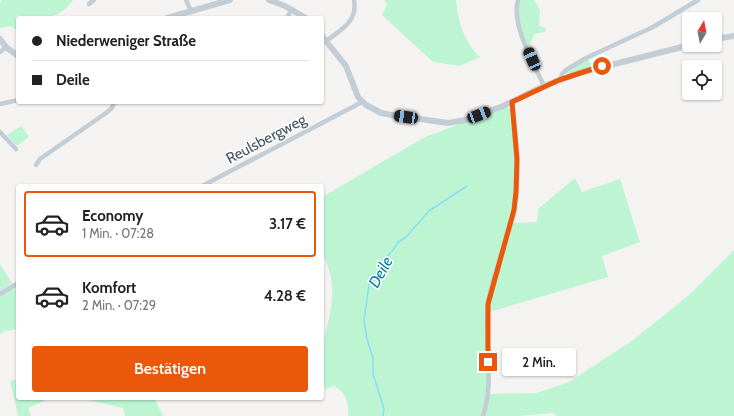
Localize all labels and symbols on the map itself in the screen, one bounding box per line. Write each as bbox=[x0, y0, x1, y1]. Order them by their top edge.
north arrow bbox=[682, 12, 722, 52]
car bbox=[522, 46, 542, 72]
route start bbox=[593, 57, 611, 75]
car bbox=[466, 105, 492, 125]
car bbox=[393, 109, 419, 125]
street label: Reulsbergweg bbox=[223, 110, 310, 168]
water label: Deile bbox=[364, 253, 397, 291]
callout: 2 Min. bbox=[502, 348, 576, 376]
route end bbox=[479, 353, 497, 371]

